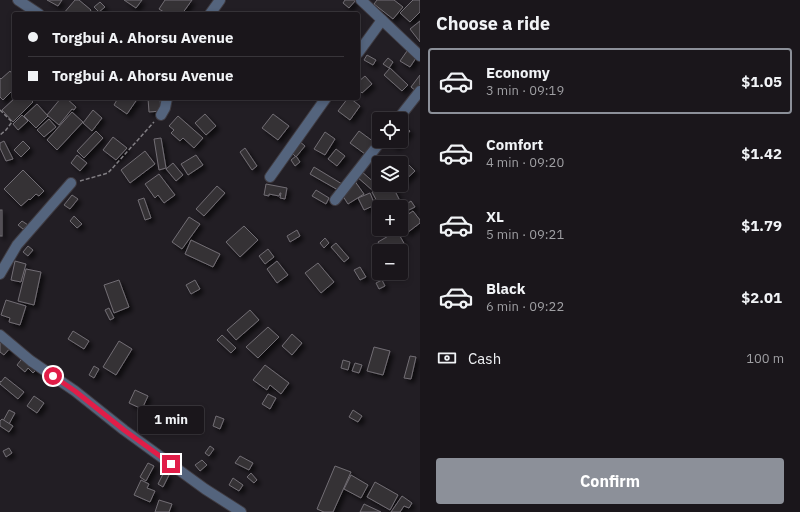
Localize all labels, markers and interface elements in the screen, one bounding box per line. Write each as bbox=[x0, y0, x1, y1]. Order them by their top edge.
text: Choose a ride bbox=[436, 12, 550, 35]
text: Torgbui A. Ahorsu Avenue bbox=[52, 28, 233, 47]
icon: car bbox=[438, 63, 474, 99]
text: Economy bbox=[486, 63, 550, 82]
text: Torgbui A. Ahorsu Avenue bbox=[52, 66, 233, 85]
text: $1.05 bbox=[741, 72, 782, 91]
text: 3 min · 09:19 bbox=[486, 82, 564, 99]
map controls bbox=[372, 112, 408, 280]
button: locate bbox=[372, 112, 408, 148]
icon: car bbox=[438, 135, 474, 171]
text: Comfort bbox=[486, 135, 543, 154]
text: $1.42 bbox=[741, 144, 782, 163]
text: 4 min · 09:20 bbox=[486, 154, 564, 171]
button: layers bbox=[372, 156, 408, 192]
button: + bbox=[372, 200, 408, 236]
icon: car bbox=[438, 207, 474, 243]
text: XL bbox=[486, 207, 504, 226]
text: $1.79 bbox=[741, 216, 782, 235]
text: 5 min · 09:21 bbox=[486, 226, 564, 243]
button: − bbox=[372, 244, 408, 280]
icon: car bbox=[438, 279, 474, 315]
text: Black bbox=[486, 279, 526, 298]
text: $2.01 bbox=[741, 288, 782, 307]
text: 6 min · 09:22 bbox=[486, 298, 564, 315]
icon: cash bbox=[436, 347, 458, 369]
text: Cash bbox=[468, 349, 501, 368]
text: 100 m bbox=[746, 350, 784, 367]
route start bbox=[44, 367, 62, 385]
callout: 1 min bbox=[138, 406, 204, 434]
text: 1 min bbox=[154, 411, 188, 428]
route end bbox=[162, 455, 180, 473]
button: Confirm bbox=[436, 458, 784, 504]

